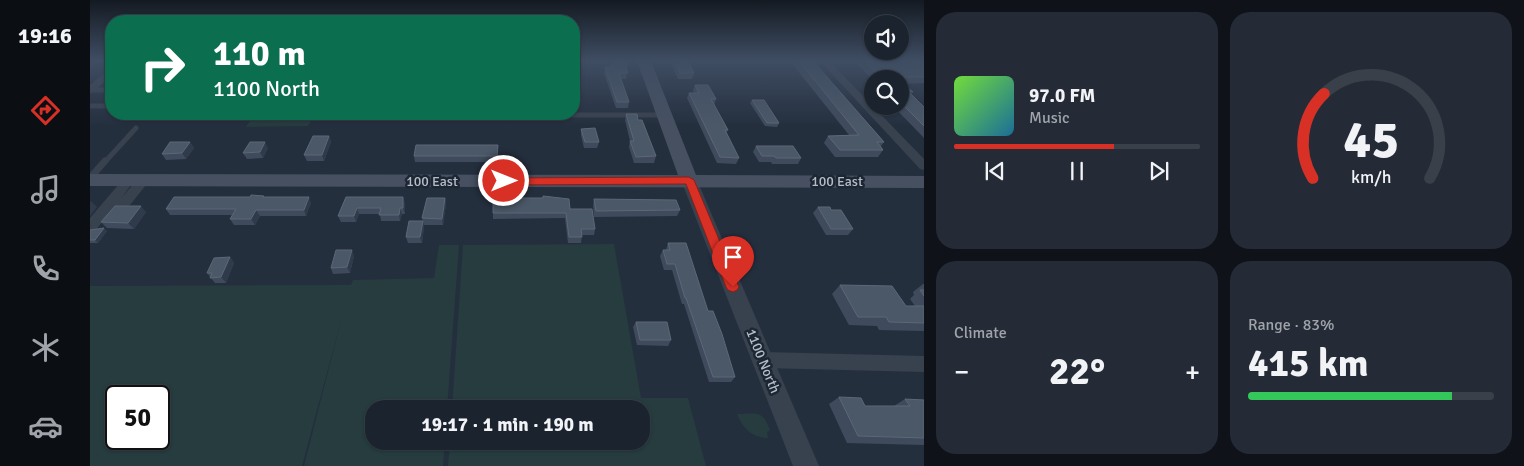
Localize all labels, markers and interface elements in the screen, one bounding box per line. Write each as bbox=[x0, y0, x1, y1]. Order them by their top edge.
map controls bbox=[864, 15, 909, 115]
button: sound bbox=[864, 15, 909, 60]
text: 19:16 bbox=[18, 22, 72, 49]
text: 110 m bbox=[213, 32, 306, 75]
icon: right bbox=[130, 35, 195, 100]
button: search bbox=[864, 70, 909, 115]
text: 1100 North bbox=[213, 75, 320, 102]
text: 97.0 FM bbox=[1029, 84, 1095, 108]
icon: directions bbox=[28, 93, 63, 128]
text: Music bbox=[1029, 108, 1070, 128]
text: 45 bbox=[1343, 108, 1399, 172]
position arrow bbox=[477, 154, 529, 206]
icon: previous bbox=[981, 157, 1009, 185]
icon: pause bbox=[1063, 157, 1091, 185]
icon: next bbox=[1145, 157, 1173, 185]
text: km/h bbox=[1351, 166, 1391, 188]
icon: music bbox=[28, 172, 63, 207]
street label: 100 East bbox=[406, 173, 458, 190]
street label: 100 East bbox=[811, 173, 863, 190]
pin bbox=[712, 236, 754, 287]
icon: arrive bbox=[719, 243, 747, 271]
icon: phone bbox=[28, 251, 63, 286]
text: Range · 83% bbox=[1248, 315, 1334, 335]
text: Climate bbox=[954, 323, 1007, 343]
street label: 1100 North bbox=[742, 326, 784, 396]
icon: climate bbox=[28, 330, 63, 365]
text: 415 km bbox=[1248, 340, 1369, 387]
text: 22° bbox=[1049, 348, 1105, 395]
text: − bbox=[954, 355, 969, 389]
text: + bbox=[1185, 355, 1200, 389]
speed limit sign: 50 bbox=[105, 385, 170, 450]
icon: car bbox=[28, 409, 63, 444]
text: 19:17 · 1 min · 190 m bbox=[421, 413, 594, 437]

